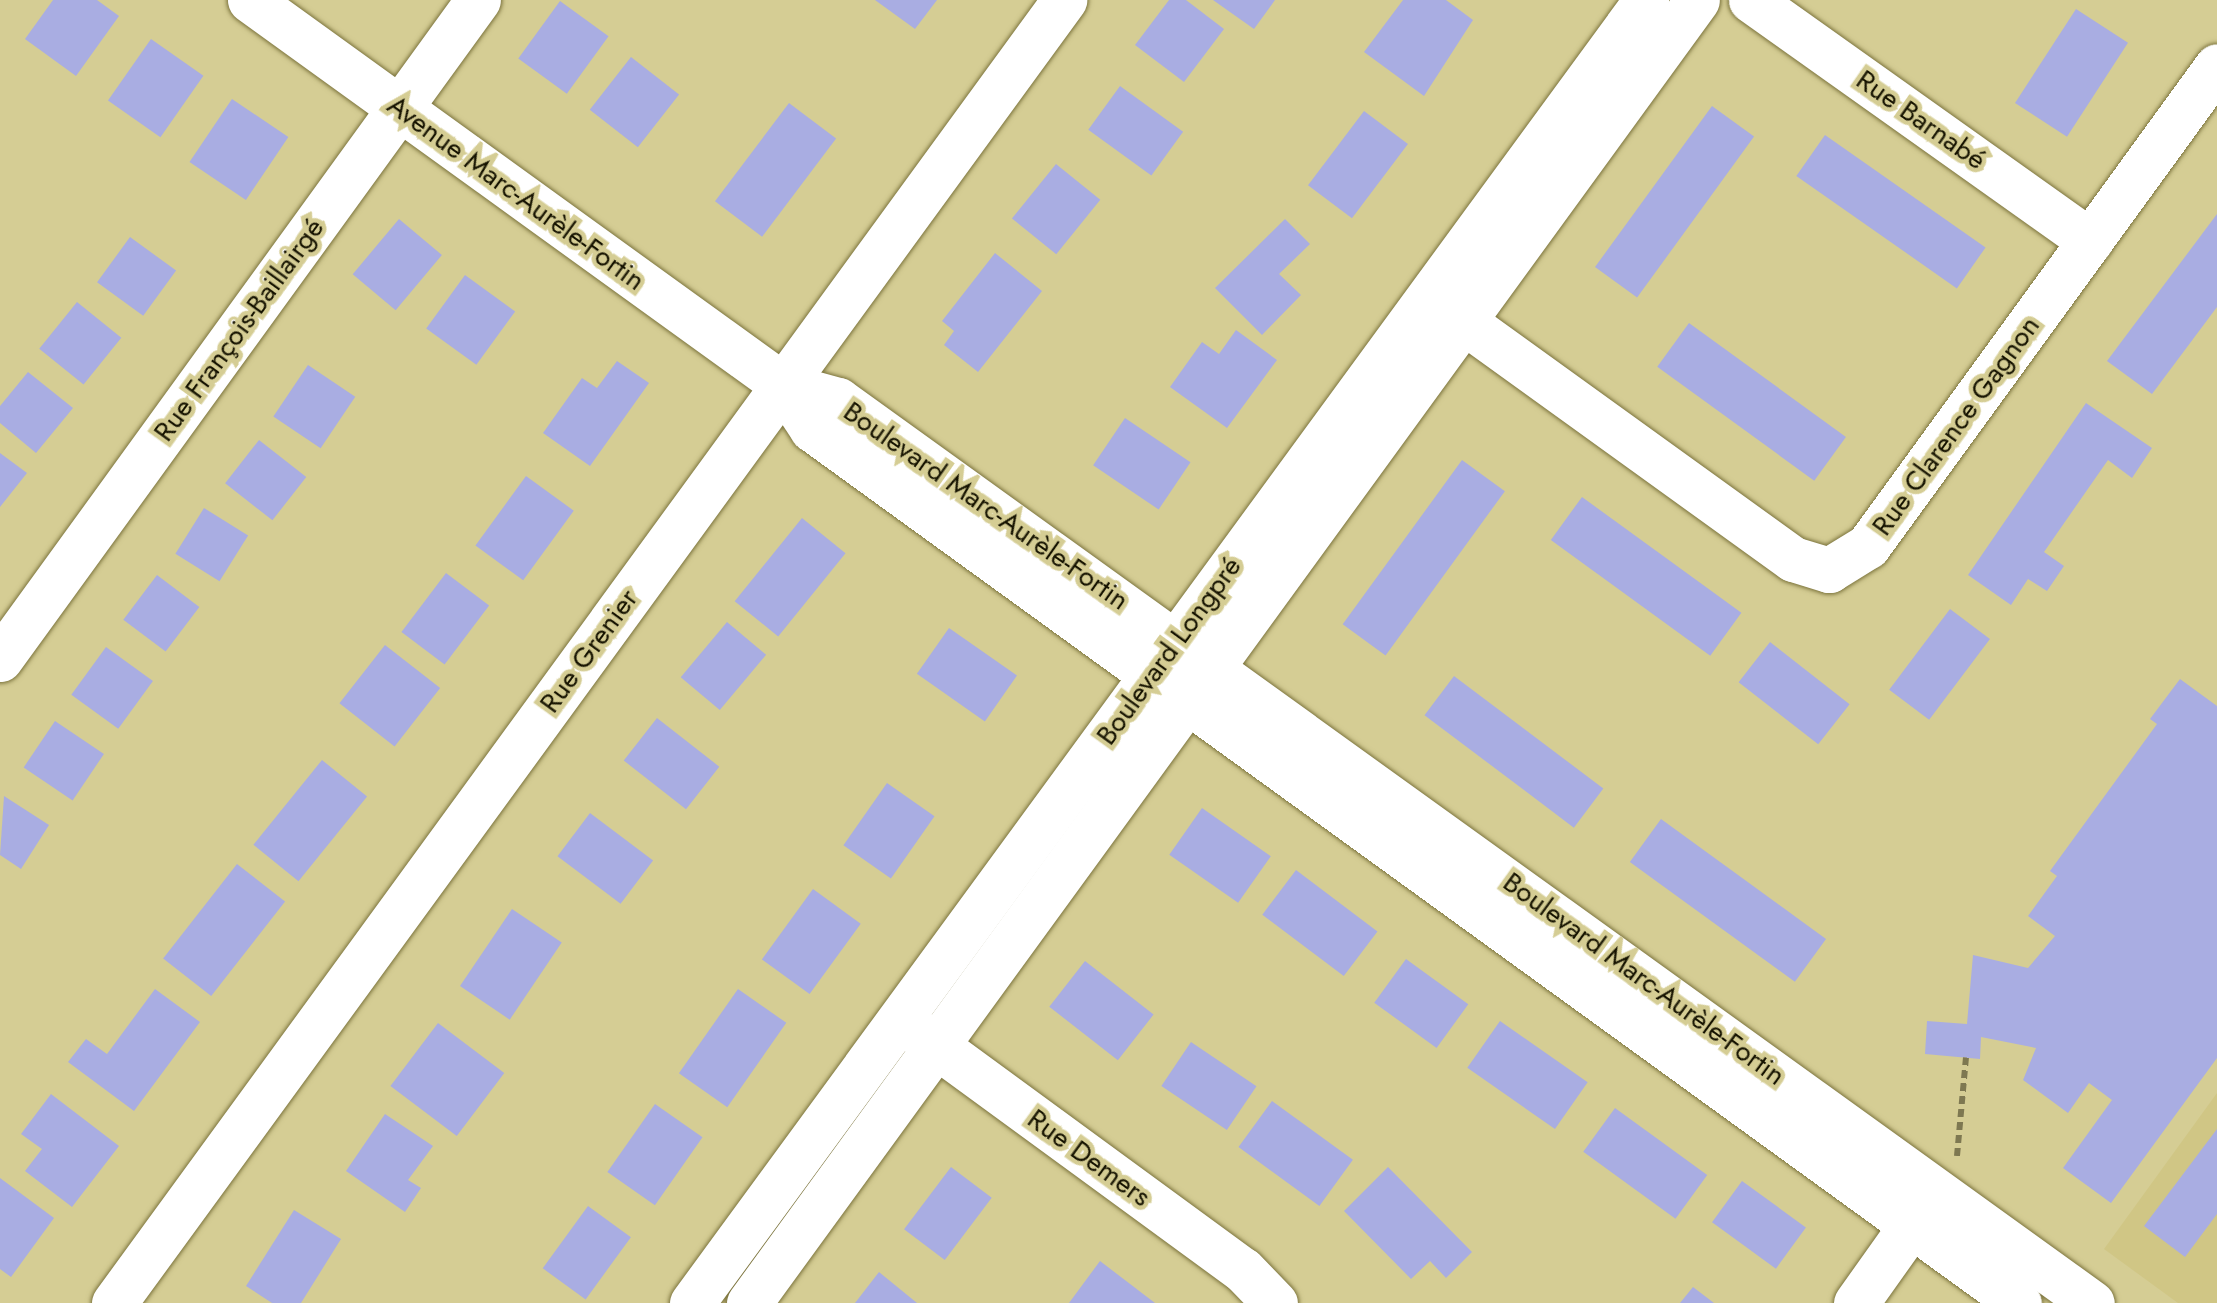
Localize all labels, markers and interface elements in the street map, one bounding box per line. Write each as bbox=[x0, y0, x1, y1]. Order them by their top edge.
street label: Rue Barnabé bbox=[1850, 63, 1992, 177]
street label: Avenue Marc-Aurèle-Fortin bbox=[381, 88, 651, 298]
street label: Rue François-Baillairgé bbox=[147, 212, 331, 448]
street label: Rue Clarence Gagnon bbox=[1865, 310, 2047, 542]
street label: Boulevard Marc-Aurèle-Fortin bbox=[837, 395, 1135, 617]
street label: Boulevard Longpré bbox=[1090, 551, 1248, 751]
street label: Rue Grenier bbox=[533, 583, 645, 719]
street label: Boulevard Marc-Aurèle-Fortin bbox=[1497, 865, 1791, 1093]
street label: Rue Demers bbox=[1021, 1102, 1157, 1214]

